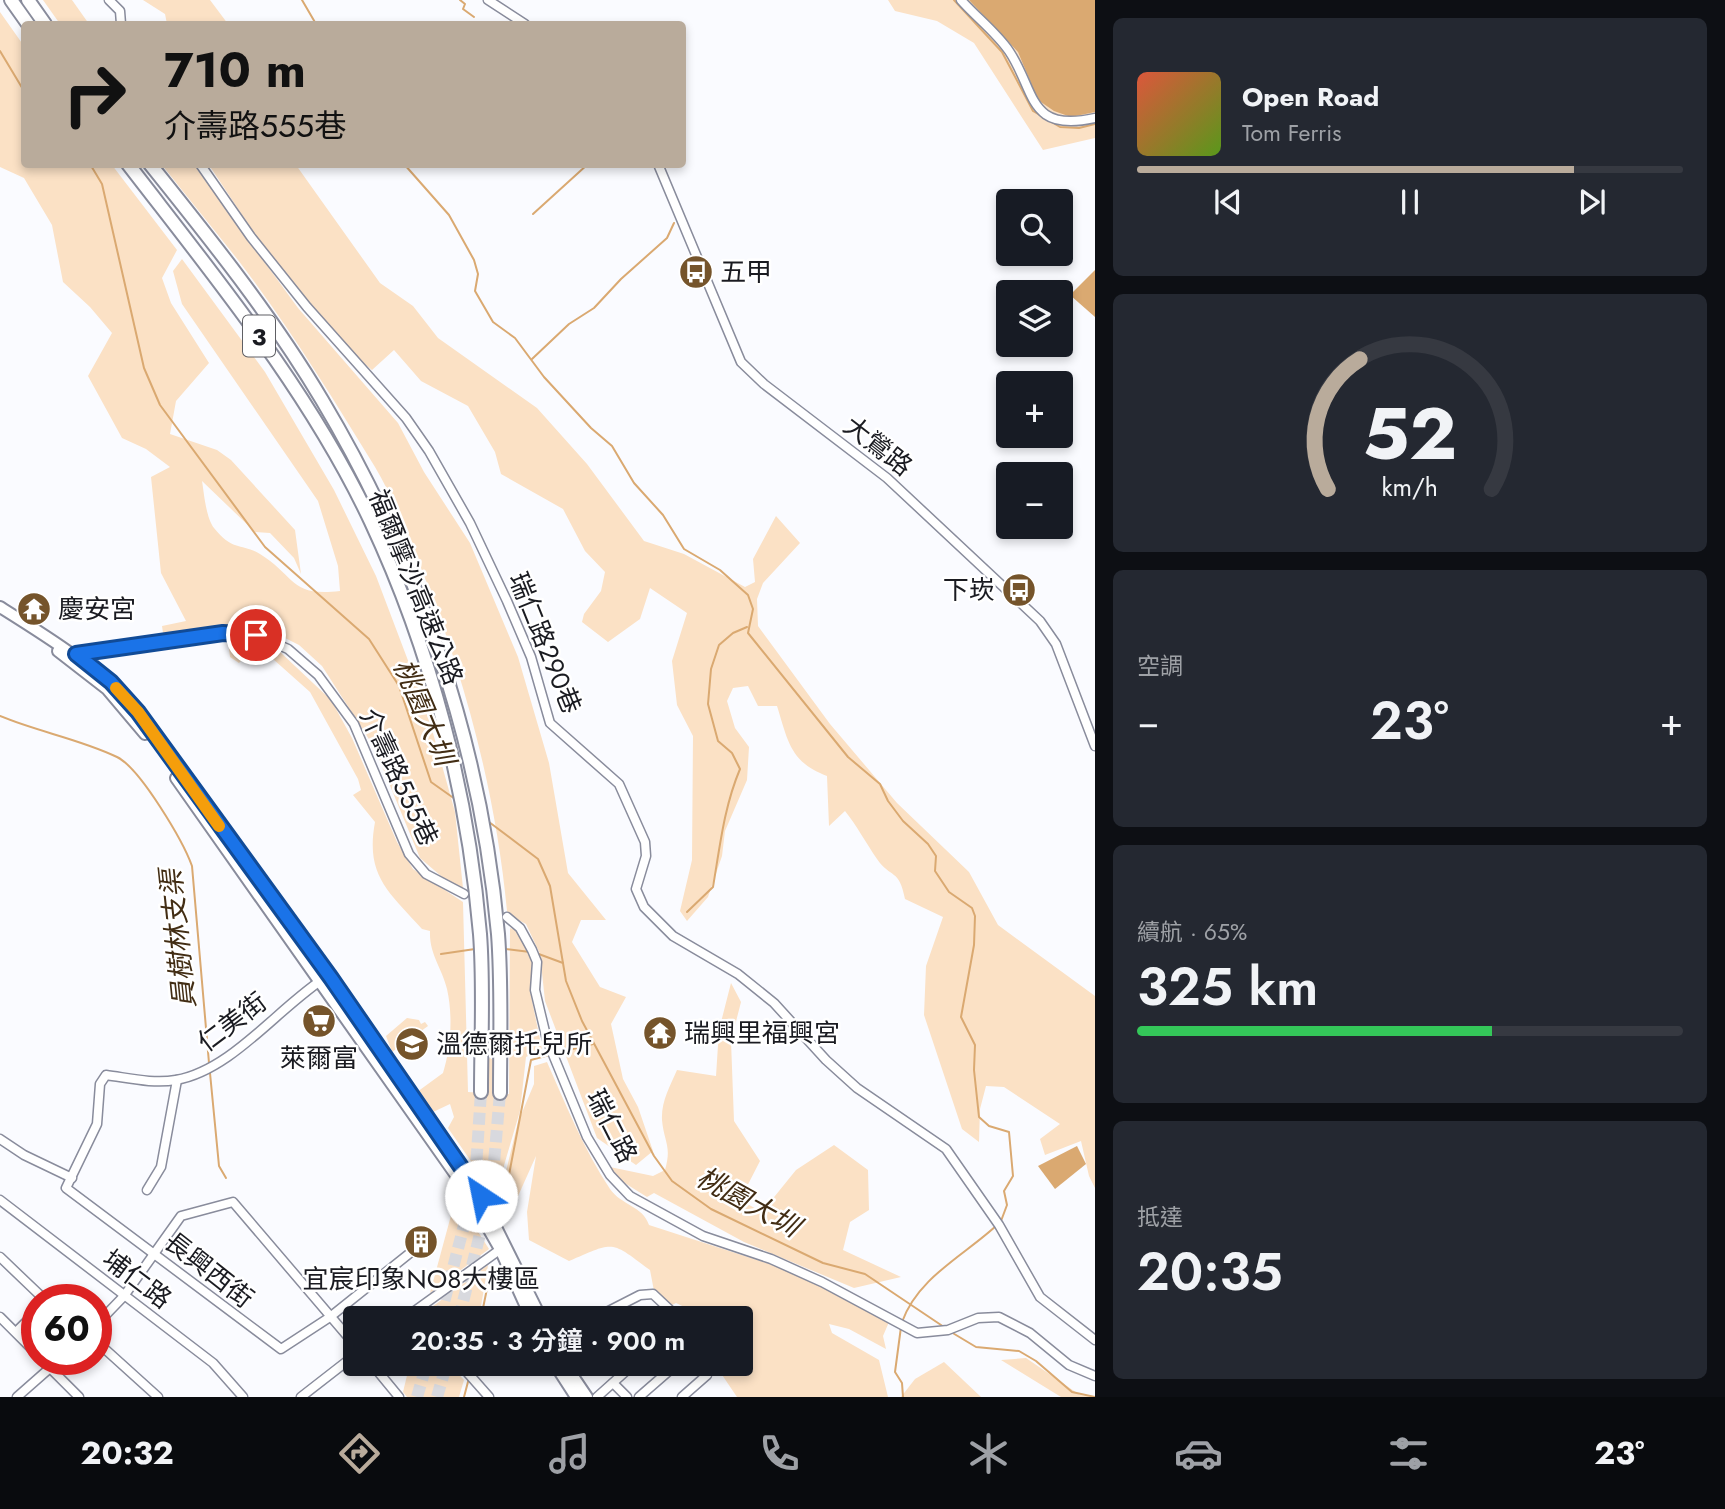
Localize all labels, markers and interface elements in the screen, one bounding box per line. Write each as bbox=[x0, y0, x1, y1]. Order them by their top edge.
text: 710 m bbox=[164, 35, 306, 105]
icon: right bbox=[49, 49, 140, 140]
text: Open Road bbox=[1242, 78, 1379, 116]
text: 介壽路555巷 bbox=[164, 103, 346, 149]
text: Tom Ferris bbox=[1242, 116, 1341, 150]
icon: previous bbox=[1209, 183, 1247, 221]
icon: pause bbox=[1391, 183, 1429, 221]
icon: next bbox=[1573, 183, 1611, 221]
map controls bbox=[996, 189, 1073, 539]
button: search bbox=[996, 189, 1073, 266]
bus stop icon: 五甲 bbox=[677, 253, 715, 291]
place label: 五甲 bbox=[720, 253, 772, 291]
button: layers bbox=[996, 280, 1073, 357]
road number: 3 bbox=[243, 316, 275, 356]
button: + bbox=[996, 371, 1073, 448]
text: 52 bbox=[1363, 381, 1457, 486]
street label: 大鶯路 bbox=[836, 407, 920, 485]
button: − bbox=[996, 462, 1073, 539]
text: km/h bbox=[1382, 468, 1438, 504]
street label: 福爾摩沙高速公路 bbox=[359, 483, 473, 691]
street label: 瑞仁路290巷 bbox=[499, 567, 591, 719]
place label: 下崁 bbox=[943, 571, 995, 609]
bus stop icon: 下崁 bbox=[1000, 571, 1038, 609]
temple icon: 慶安宮 bbox=[15, 590, 53, 628]
place label: 慶安宮 bbox=[58, 590, 136, 628]
pin bbox=[226, 605, 286, 665]
icon: arrive bbox=[237, 616, 275, 654]
text: 空調 bbox=[1137, 649, 1183, 683]
water label: 桃園大圳 bbox=[383, 652, 466, 775]
text: 23° bbox=[1370, 683, 1449, 759]
text: − bbox=[1137, 694, 1159, 749]
text: + bbox=[1660, 694, 1683, 749]
street label: 介壽路555巷 bbox=[351, 702, 447, 852]
water label: 員樹林支渠 bbox=[150, 863, 206, 1011]
text: 續航 · 65% bbox=[1137, 915, 1247, 949]
text: 325 km bbox=[1137, 949, 1318, 1025]
street label: 仁美街 bbox=[189, 983, 275, 1061]
supermarket icon: 萊爾富 bbox=[300, 1002, 338, 1040]
temple icon: 瑞興里福興宮 bbox=[641, 1014, 679, 1052]
place label: 瑞興里福興宮 bbox=[684, 1014, 840, 1052]
school or university icon: 溫德爾托兒所 bbox=[393, 1025, 431, 1063]
place label: 溫德爾托兒所 bbox=[436, 1025, 592, 1063]
place label: 萊爾富 bbox=[280, 1039, 358, 1077]
street label: 瑞仁路 bbox=[577, 1083, 647, 1169]
water label: 桃園大圳 bbox=[689, 1157, 810, 1249]
position arrow bbox=[444, 1159, 518, 1233]
text: 抵達 bbox=[1137, 1200, 1183, 1234]
street label: 長興西街 bbox=[156, 1223, 262, 1317]
building icon: 宜宸印象NO8大樓區 bbox=[402, 1223, 440, 1261]
text: 20:35 bbox=[1137, 1234, 1283, 1310]
street label: 埔仁路 bbox=[94, 1240, 180, 1318]
place label: 宜宸印象NO8大樓區 bbox=[303, 1260, 539, 1298]
speed limit sign: 60 bbox=[21, 1284, 112, 1375]
text: 20:35 · 3 分鐘 · 900 m bbox=[411, 1322, 685, 1360]
icon: directions bbox=[335, 1429, 384, 1478]
icon: music bbox=[545, 1429, 594, 1478]
icon: phone bbox=[755, 1429, 804, 1478]
icon: climate bbox=[964, 1429, 1013, 1478]
icon: car bbox=[1174, 1429, 1223, 1478]
icon: filters bbox=[1384, 1429, 1433, 1478]
text: 20:32 bbox=[80, 1430, 174, 1476]
text: 23° bbox=[1594, 1430, 1645, 1476]

